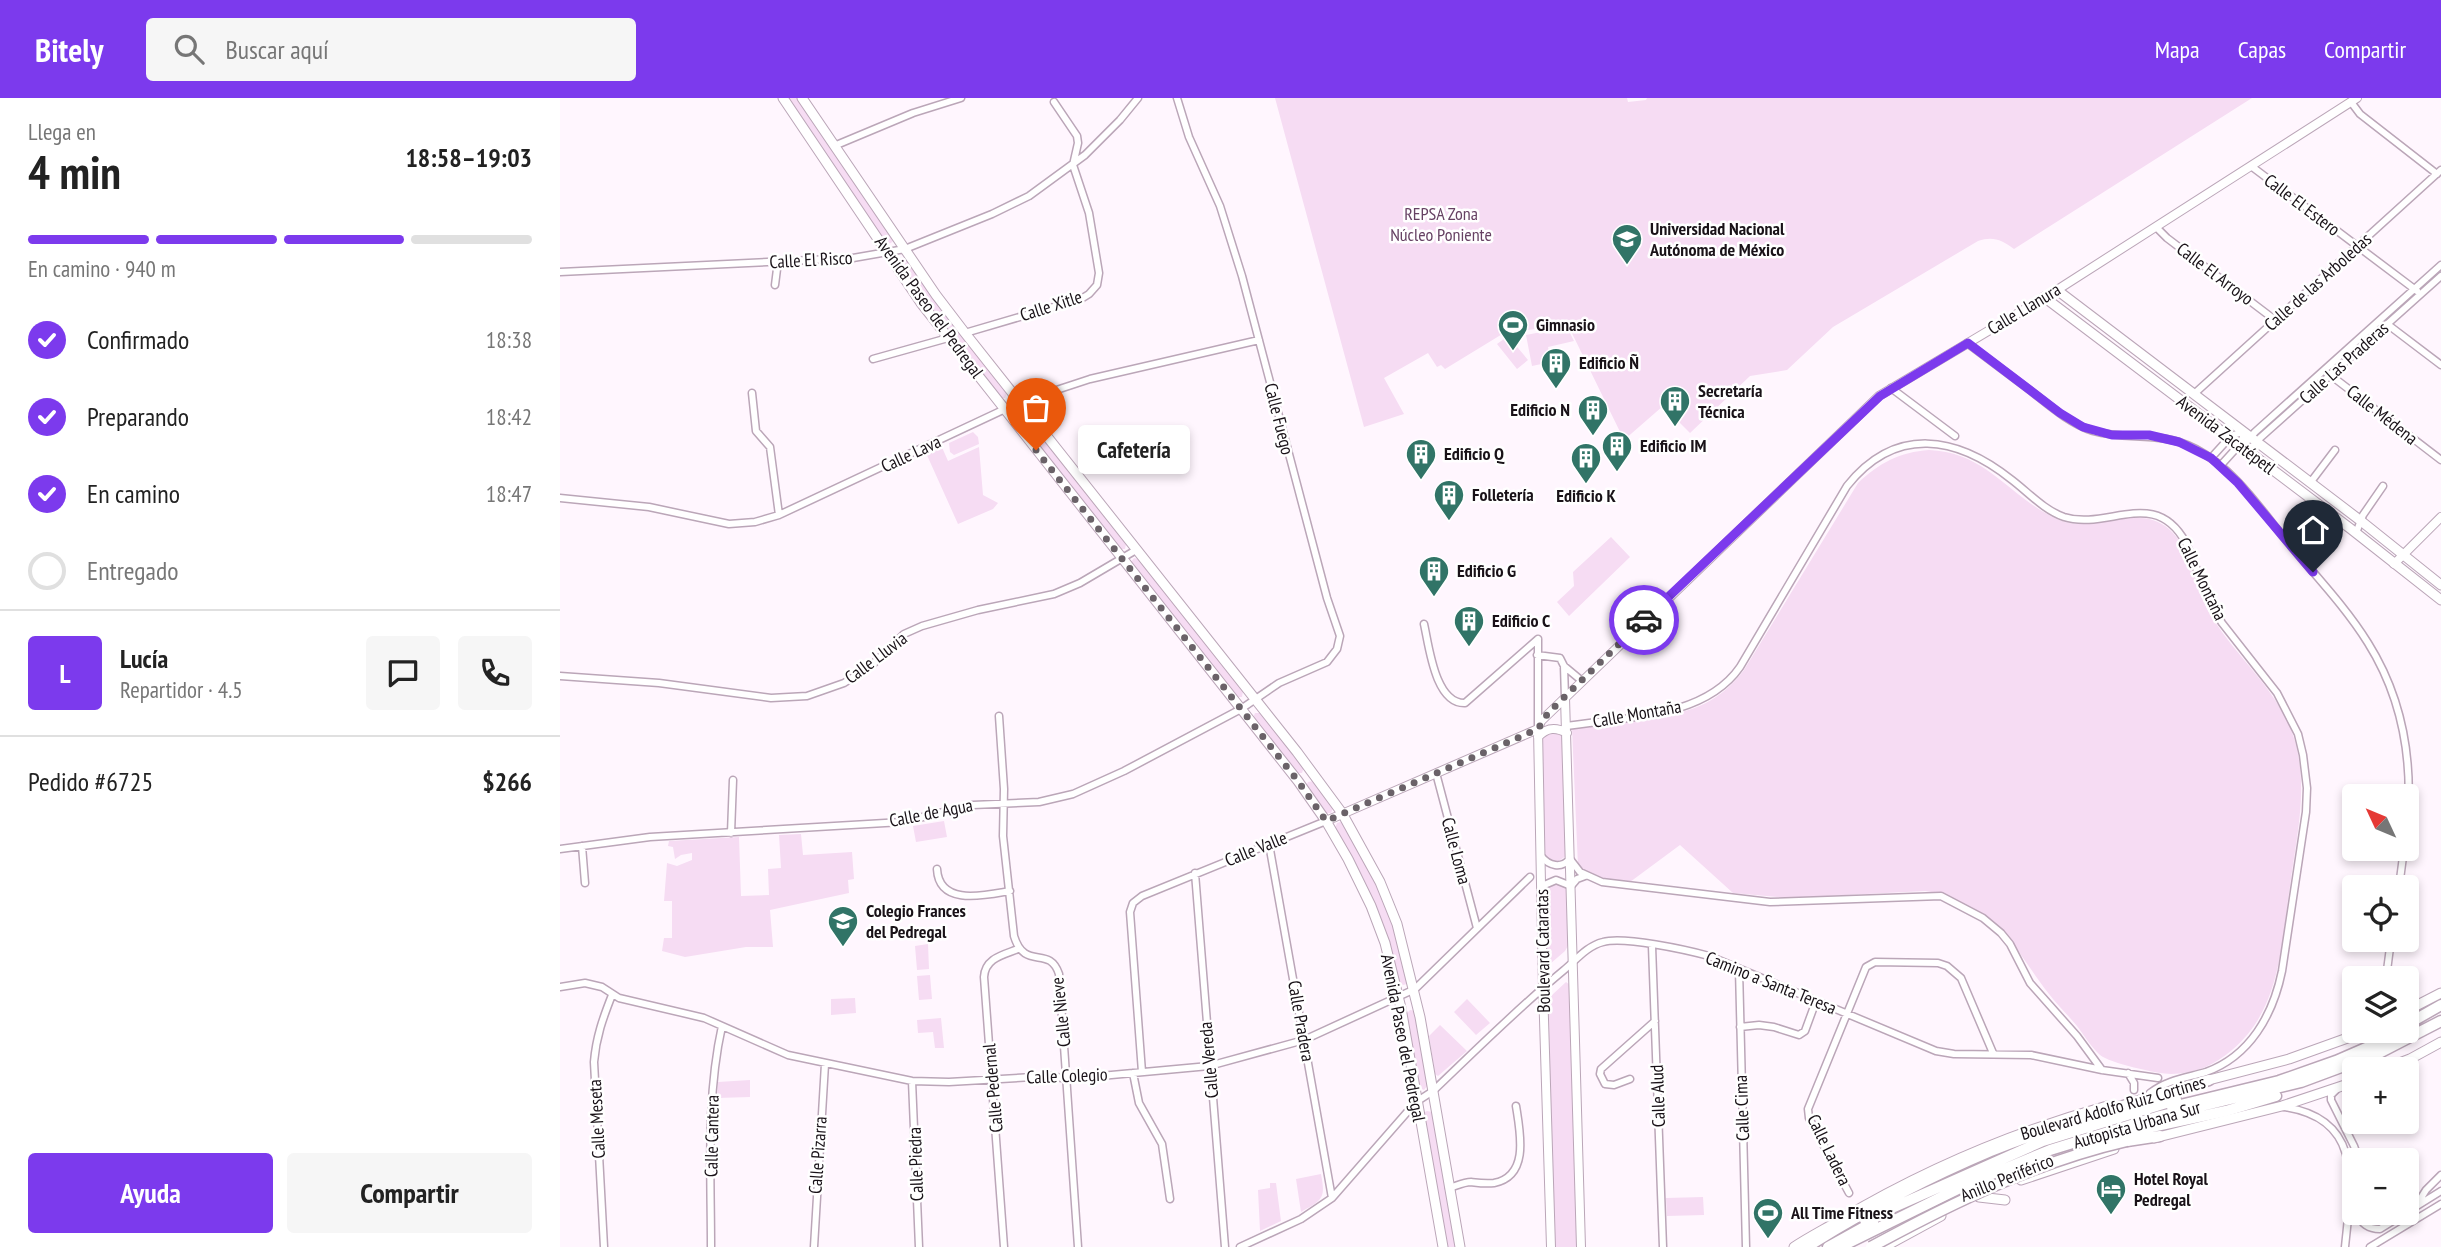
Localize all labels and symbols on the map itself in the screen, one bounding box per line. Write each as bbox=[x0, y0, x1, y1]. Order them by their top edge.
street label: Calle El Estero bbox=[2260, 169, 2345, 241]
park label: REPSA Zona Núcleo Poniente bbox=[1390, 202, 1492, 246]
place label: Universidad Nacional Autónoma de México bbox=[1649, 217, 1785, 261]
school or university icon: Universidad Nacional Autónoma de México bbox=[1610, 222, 1644, 266]
street label: Calle de las Arboledas bbox=[2259, 227, 2376, 336]
street label: Avenida Paseo del Pedregal bbox=[870, 231, 989, 383]
street label: Calle El Arroyo bbox=[2172, 237, 2259, 310]
street label: Calle El Risco bbox=[769, 246, 853, 273]
street label: Calle Llanura bbox=[1983, 278, 2065, 339]
street label: Calle Xitle bbox=[1017, 285, 1085, 326]
sports icon: Gimnasio bbox=[1496, 308, 1530, 352]
place label: Gimnasio bbox=[1536, 313, 1595, 336]
street label: Calle Las Praderas bbox=[2294, 316, 2393, 409]
building icon: Edificio Ñ bbox=[1539, 346, 1573, 390]
place label: Edificio Ñ bbox=[1579, 351, 1639, 374]
pin bbox=[1006, 378, 1066, 450]
place label: Secretaría Técnica bbox=[1698, 379, 1762, 423]
street label: Calle Médena bbox=[2342, 380, 2423, 450]
street label: Calle Fuego bbox=[1260, 381, 1300, 457]
building icon: Secretaría Técnica bbox=[1658, 384, 1692, 428]
street label: Avenida Zacatépetl bbox=[2172, 390, 2281, 480]
building icon: Edificio N bbox=[1576, 393, 1610, 437]
place label: Edificio N bbox=[1510, 398, 1570, 421]
callout: Cafetería bbox=[1078, 426, 1190, 474]
building icon: Edificio IM bbox=[1600, 429, 1634, 473]
street label: Calle Lava bbox=[877, 430, 944, 477]
place label: Edificio IM bbox=[1640, 434, 1706, 457]
building icon: Edificio Q bbox=[1404, 437, 1438, 481]
building icon: Edificio K bbox=[1569, 441, 1603, 485]
place label: Edificio Q bbox=[1444, 442, 1505, 465]
building icon: Folletería bbox=[1432, 478, 1466, 522]
place label: Folletería bbox=[1472, 483, 1534, 506]
place label: Edificio K bbox=[1556, 484, 1616, 507]
pin bbox=[2283, 500, 2343, 572]
street label: Calle Montaña bbox=[2173, 534, 2232, 624]
building icon: Edificio G bbox=[1417, 554, 1451, 598]
place label: Edificio G bbox=[1457, 559, 1516, 582]
courier bbox=[1609, 585, 1679, 655]
building icon: Edificio C bbox=[1452, 604, 1486, 648]
place label: Edificio C bbox=[1492, 609, 1550, 632]
street label: Calle Lluvia bbox=[840, 627, 912, 689]
street label: Calle Montaña bbox=[1591, 694, 1683, 733]
north arrow bbox=[2342, 784, 2418, 861]
street label: Calle de Agua bbox=[887, 793, 975, 832]
street label: Calle Loma bbox=[1437, 815, 1476, 887]
street label: Calle Valle bbox=[1221, 826, 1290, 871]
street label: Boulevard Cataratas bbox=[1530, 889, 1555, 1013]
place label: Colegio Frances del Pedregal bbox=[866, 899, 966, 943]
school or university icon: Colegio Frances del Pedregal bbox=[826, 904, 860, 948]
street label: Camino a Santa Teresa bbox=[1702, 946, 1840, 1019]
street label: Avenida Paseo del Pedregal bbox=[1376, 952, 1431, 1124]
street label: Calle Nieve bbox=[1045, 976, 1076, 1048]
street label: Calle Pradera bbox=[1283, 979, 1320, 1063]
street label: Calle Vereda bbox=[1194, 1021, 1223, 1099]
street label: Calle Pedernal bbox=[977, 1042, 1008, 1134]
street label: Calle Colegio bbox=[1026, 1063, 1108, 1088]
street label: Calle Alud bbox=[1645, 1064, 1670, 1128]
street label: Boulevard Adolfo Ruiz Cortines bbox=[2018, 1070, 2208, 1145]
street label: Calle Cima bbox=[1729, 1075, 1754, 1141]
street label: Calle Meseta bbox=[583, 1079, 610, 1159]
street label: Calle Cantera bbox=[699, 1095, 724, 1177]
street label: Autopista Urbana Sur bbox=[2071, 1095, 2203, 1154]
street label: Calle Ladera bbox=[1802, 1110, 1857, 1189]
street label: Calle Pizarra bbox=[803, 1115, 832, 1194]
street label: Calle Piedra bbox=[903, 1127, 928, 1202]
street label: Anillo Periférico bbox=[1957, 1148, 2057, 1207]
place label: Hotel Royal Pedregal bbox=[2134, 1167, 2208, 1211]
hotel icon: Hotel Royal Pedregal bbox=[2094, 1172, 2128, 1216]
sports icon: All Time Fitness bbox=[1751, 1196, 1785, 1240]
place label: All Time Fitness bbox=[1790, 1201, 1893, 1224]

